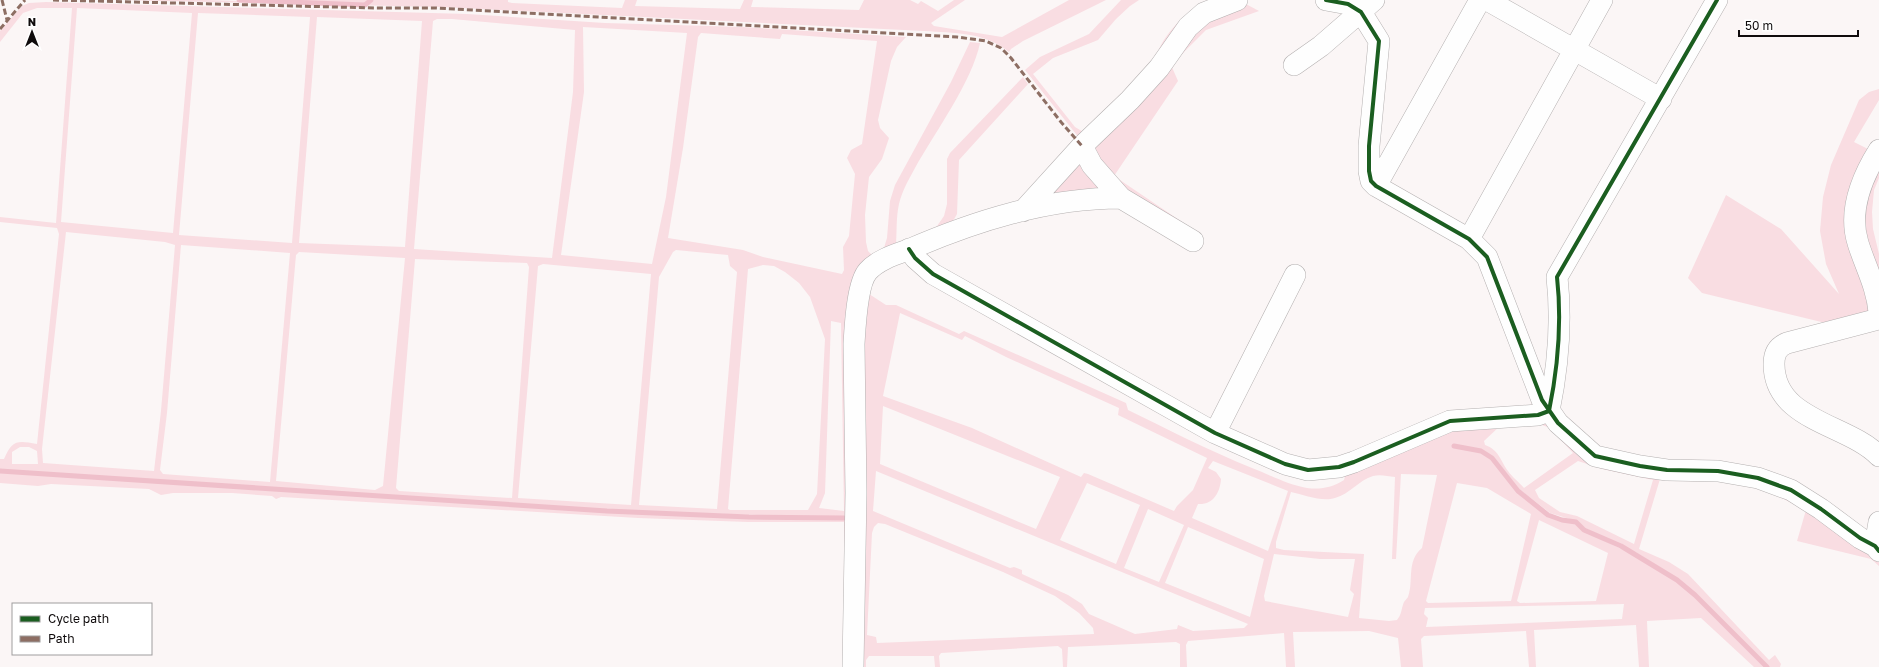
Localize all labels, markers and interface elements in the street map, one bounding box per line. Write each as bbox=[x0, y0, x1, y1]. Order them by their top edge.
north arrow bbox=[12, 12, 52, 52]
scale bar bbox=[1739, 12, 1858, 38]
text: N bbox=[28, 15, 36, 28]
text: 50 m bbox=[1745, 18, 1773, 33]
legend bbox=[12, 603, 152, 655]
text: Cycle path bbox=[48, 611, 109, 626]
text: Path bbox=[48, 631, 75, 646]

